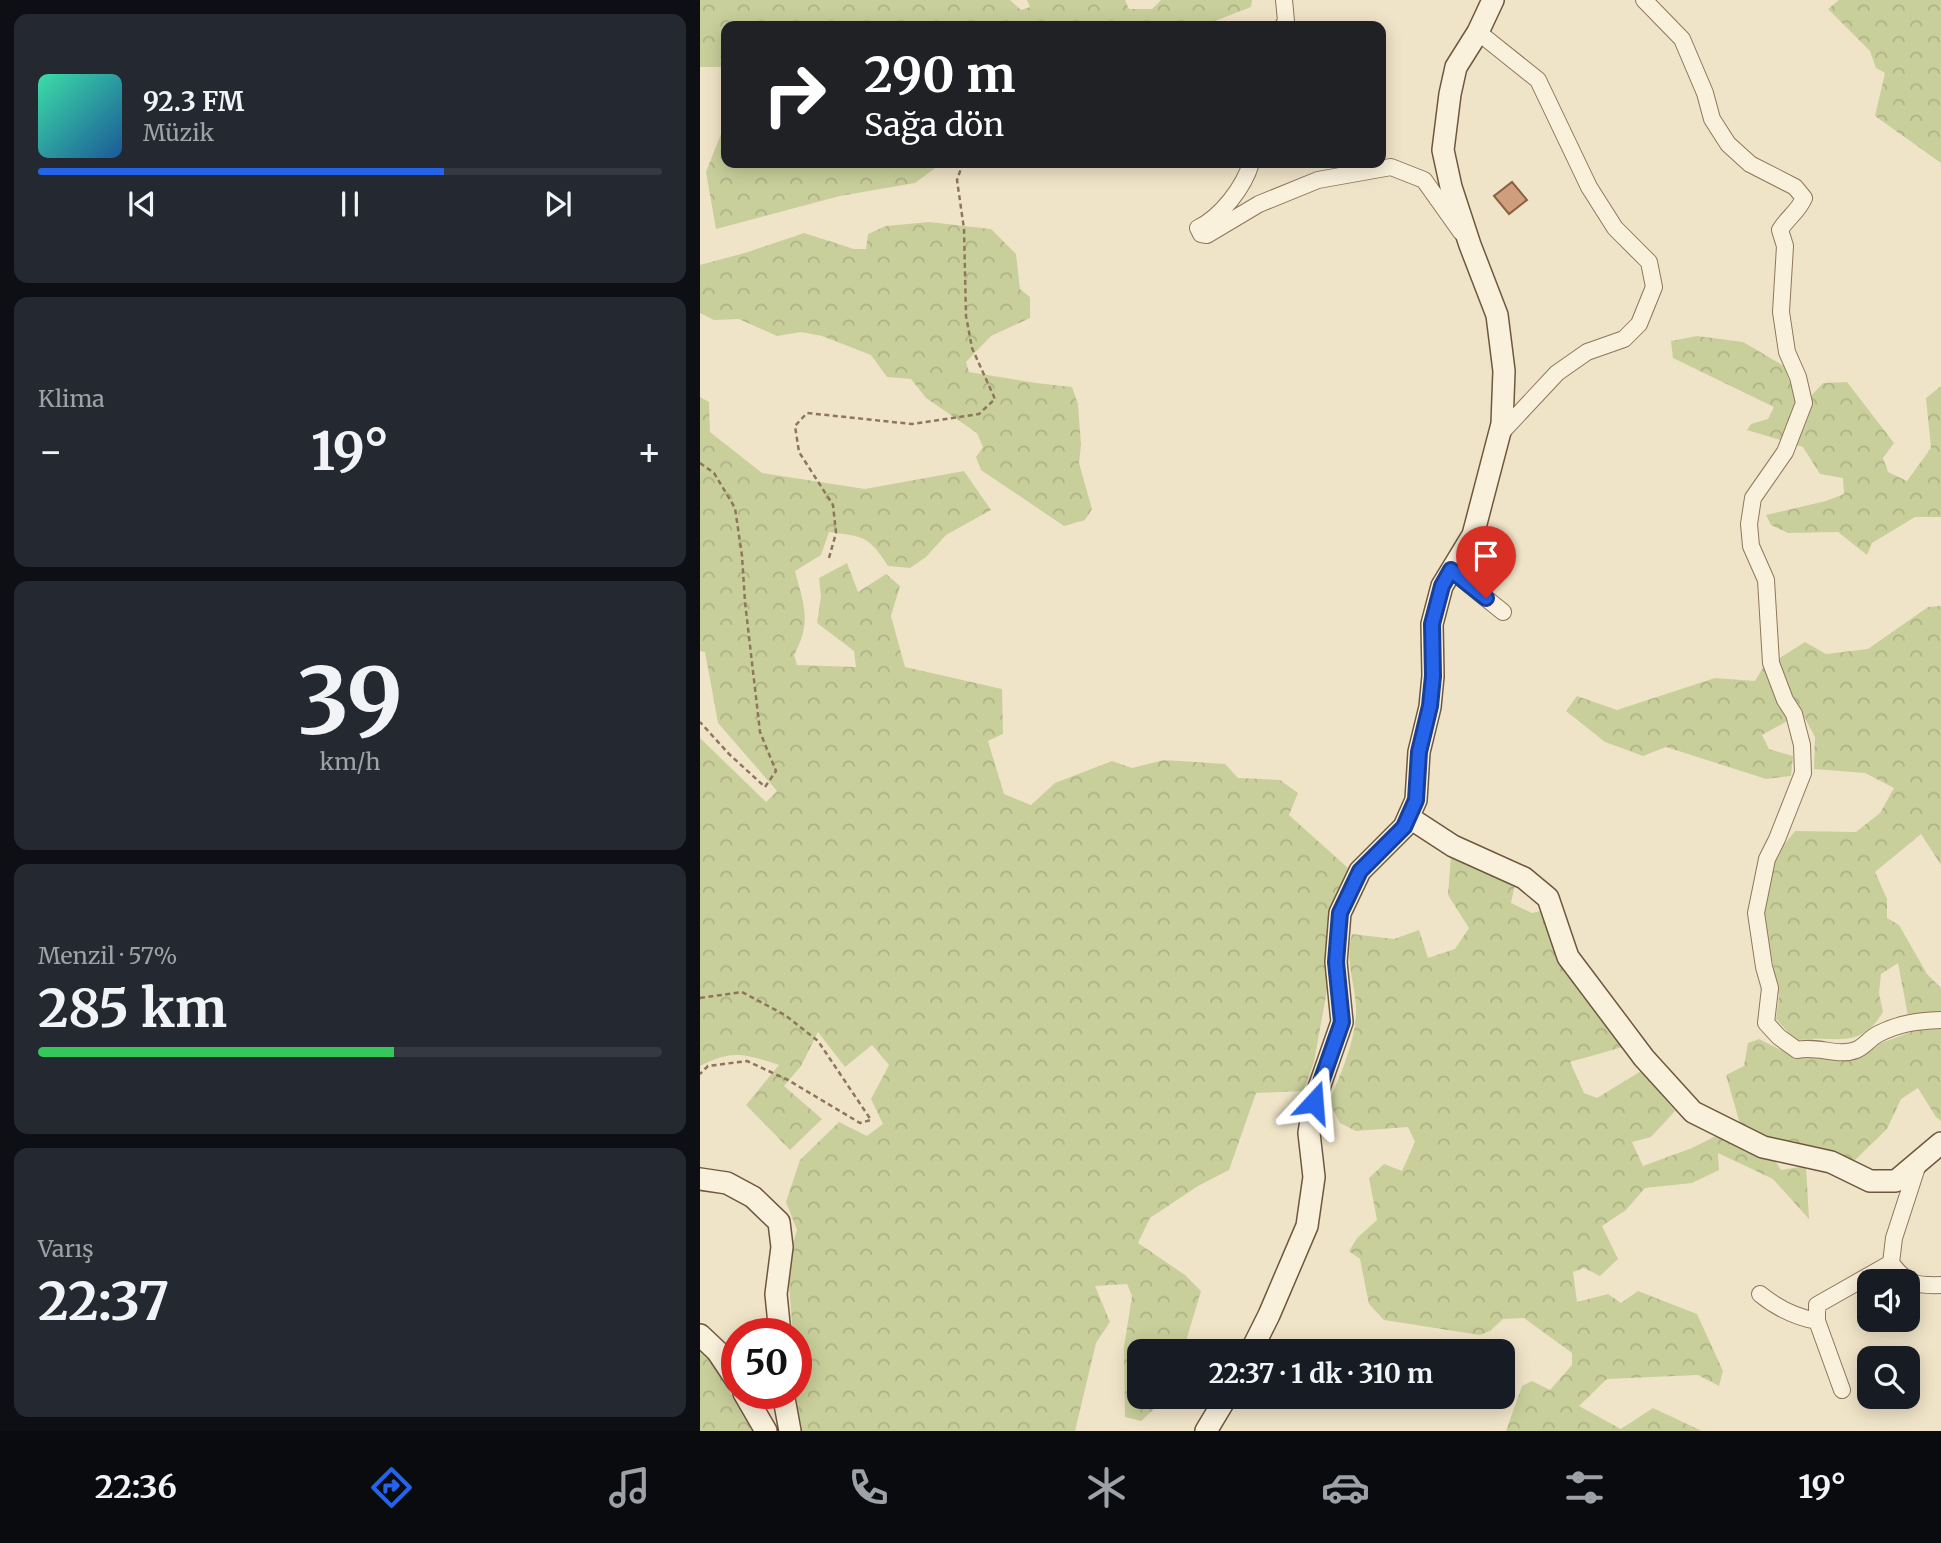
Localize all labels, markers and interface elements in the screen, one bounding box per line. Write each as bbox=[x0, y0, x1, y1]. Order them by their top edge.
text: 290 m bbox=[864, 44, 1016, 105]
icon: right bbox=[749, 49, 840, 140]
text: 92.3 FM bbox=[143, 85, 244, 118]
text: Sağa dön bbox=[864, 105, 1004, 145]
text: Müzik bbox=[143, 118, 214, 147]
icon: previous bbox=[123, 185, 161, 223]
icon: pause bbox=[331, 185, 369, 223]
icon: next bbox=[539, 185, 577, 223]
text: Klima bbox=[38, 384, 105, 413]
text: 19° bbox=[311, 419, 389, 484]
text: − bbox=[38, 428, 63, 475]
text: + bbox=[637, 428, 662, 475]
pin bbox=[1456, 526, 1516, 598]
icon: arrive bbox=[1467, 537, 1505, 575]
text: 39 bbox=[297, 644, 403, 759]
text: km/h bbox=[320, 747, 380, 776]
text: Menzil · 57% bbox=[38, 941, 177, 970]
text: 285 km bbox=[38, 976, 227, 1041]
position arrow bbox=[1277, 1065, 1351, 1139]
text: Varış bbox=[38, 1234, 94, 1263]
text: 22:37 bbox=[38, 1269, 169, 1334]
map controls bbox=[1857, 1269, 1920, 1409]
button: sound bbox=[1857, 1269, 1920, 1332]
speed limit sign: 50 bbox=[721, 1318, 812, 1409]
button: search bbox=[1857, 1346, 1920, 1409]
text: 22:37 · 1 dk · 310 m bbox=[1209, 1357, 1433, 1390]
icon: directions bbox=[367, 1463, 416, 1512]
icon: music bbox=[605, 1463, 654, 1512]
icon: phone bbox=[844, 1463, 893, 1512]
icon: climate bbox=[1082, 1463, 1131, 1512]
icon: car bbox=[1321, 1463, 1370, 1512]
icon: filters bbox=[1560, 1463, 1609, 1512]
text: 22:36 bbox=[95, 1467, 177, 1507]
text: 19° bbox=[1798, 1467, 1846, 1507]

